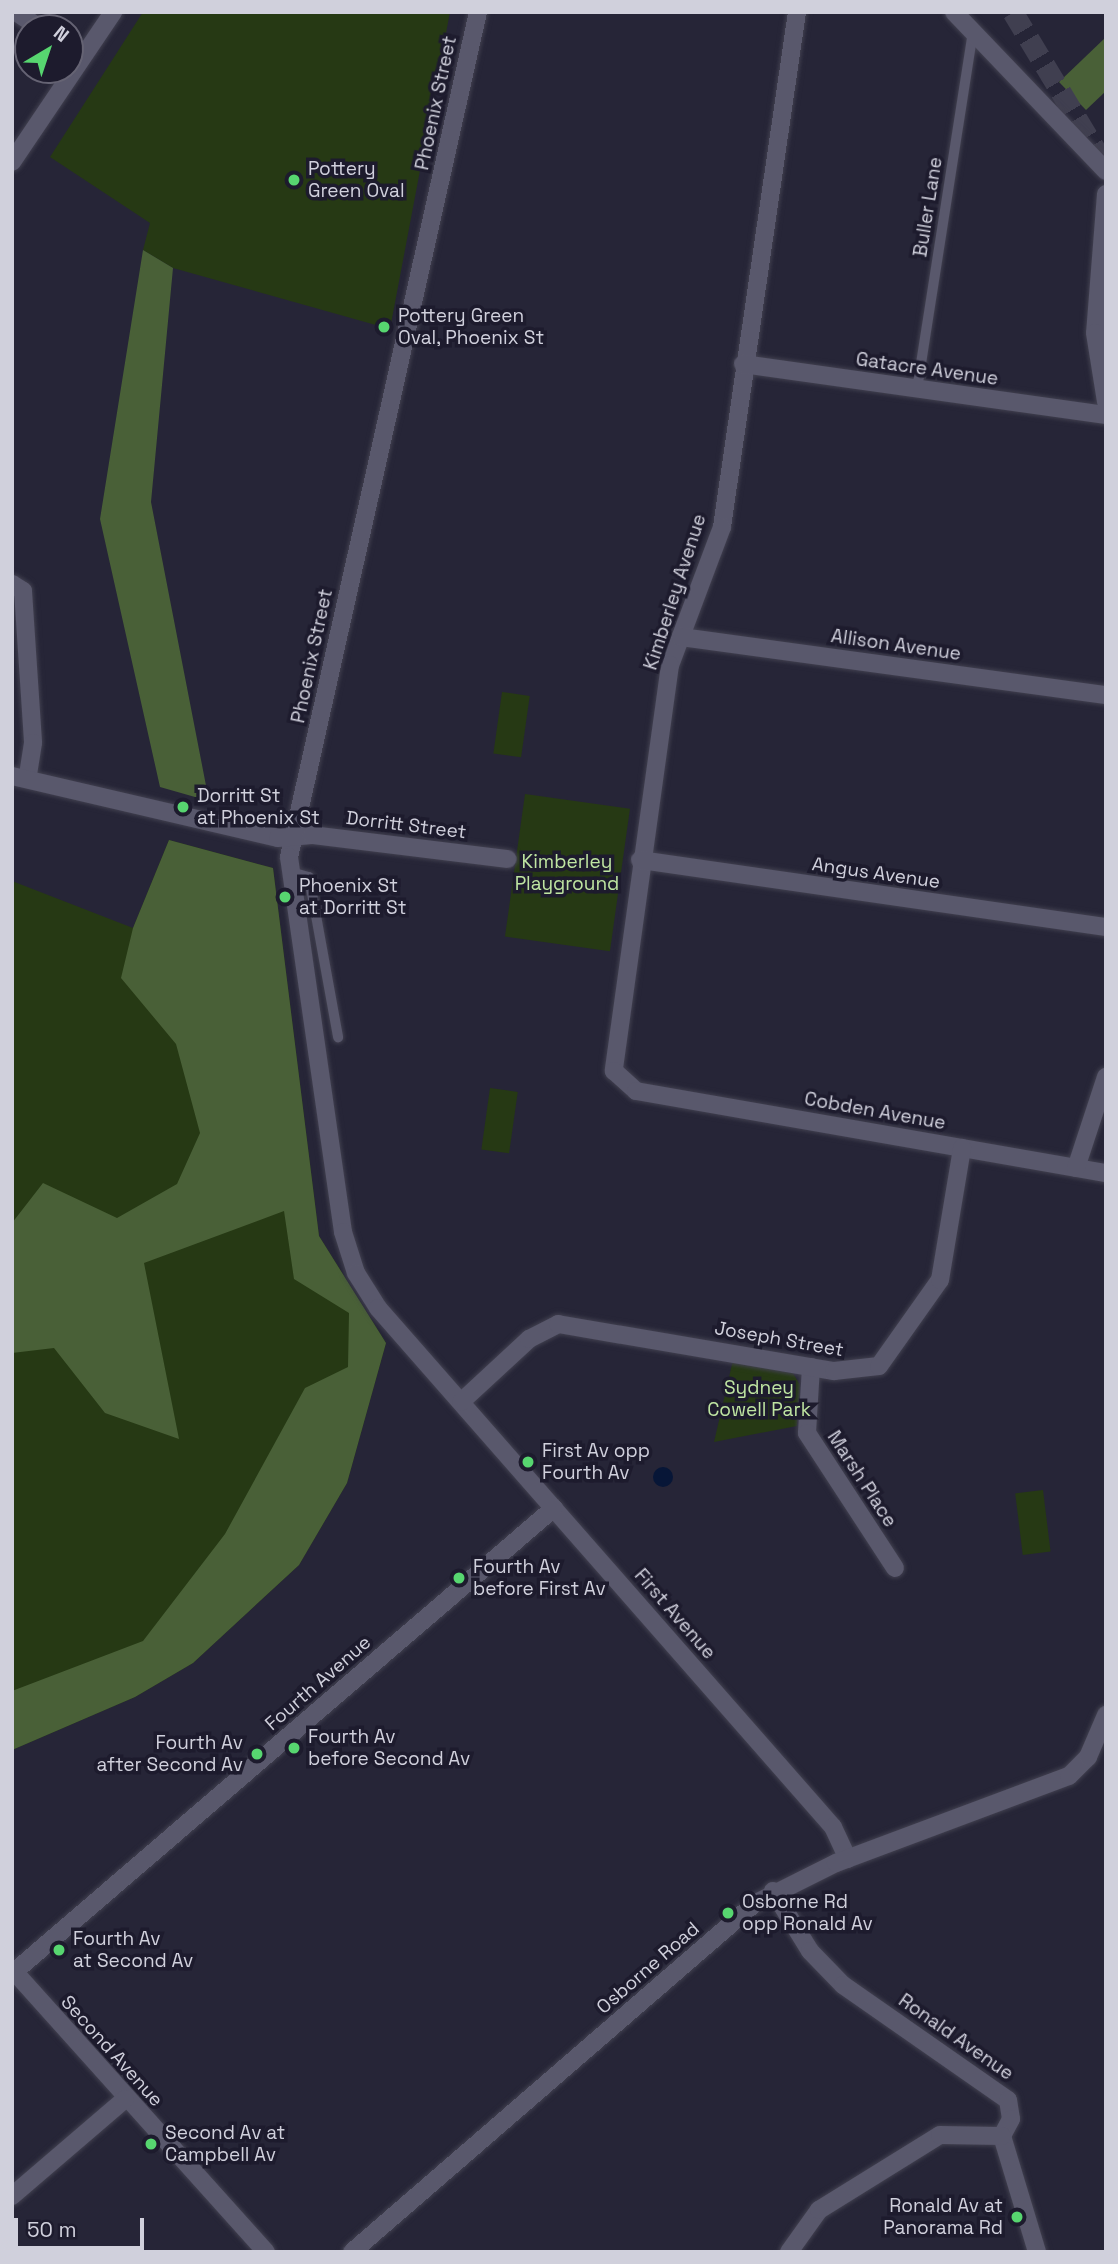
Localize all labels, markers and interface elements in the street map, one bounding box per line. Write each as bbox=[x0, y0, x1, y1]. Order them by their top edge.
north arrow bbox=[14, 14, 84, 84]
text: N bbox=[48, 20, 74, 48]
street label: Phoenix Street bbox=[411, 34, 461, 172]
street label: Buller Lane bbox=[909, 155, 947, 259]
place label: Pottery Green Oval bbox=[308, 158, 405, 202]
marker: Pottery Green Oval bbox=[286, 172, 302, 188]
place label: Pottery Green Oval, Phoenix St bbox=[398, 305, 545, 349]
marker: Pottery Green Oval, Phoenix St bbox=[376, 319, 392, 335]
street label: Gatacre Avenue bbox=[854, 348, 1000, 390]
street label: Kimberley Avenue bbox=[639, 511, 711, 673]
street label: Phoenix Street bbox=[287, 587, 337, 725]
street label: Allison Avenue bbox=[829, 625, 963, 665]
place label: Dorritt St at Phoenix St bbox=[197, 785, 320, 829]
marker: Dorritt St at Phoenix St bbox=[175, 799, 191, 815]
street label: Dorritt Street bbox=[344, 806, 468, 844]
park label: Kimberley Playground bbox=[515, 851, 619, 895]
street label: Angus Avenue bbox=[810, 853, 942, 893]
place label: Phoenix St at Dorritt St bbox=[299, 875, 406, 919]
marker: Phoenix St at Dorritt St bbox=[277, 889, 293, 905]
street label: Cobden Avenue bbox=[802, 1087, 948, 1135]
street label: Joseph Street bbox=[713, 1316, 845, 1362]
park label: Sydney Cowell Park bbox=[707, 1377, 811, 1421]
street label: Marsh Place bbox=[822, 1427, 902, 1531]
place label: First Av opp Fourth Av bbox=[542, 1440, 650, 1484]
marker: First Av opp Fourth Av bbox=[520, 1454, 536, 1470]
place label: Fourth Av before First Av bbox=[473, 1556, 606, 1600]
street label: First Avenue bbox=[630, 1564, 720, 1664]
marker: Fourth Av before First Av bbox=[451, 1570, 467, 1586]
street label: Fourth Avenue bbox=[260, 1631, 376, 1735]
place label: Fourth Av before Second Av bbox=[308, 1726, 470, 1770]
place label: Fourth Av after Second Av bbox=[96, 1732, 243, 1776]
marker: Fourth Av before Second Av bbox=[286, 1740, 302, 1756]
marker: Fourth Av after Second Av bbox=[249, 1746, 265, 1762]
place label: Osborne Rd opp Ronald Av bbox=[742, 1891, 873, 1935]
marker: Osborne Rd opp Ronald Av bbox=[720, 1905, 736, 1921]
street label: Osborne Road bbox=[592, 1917, 704, 2019]
place label: Fourth Av at Second Av bbox=[73, 1928, 194, 1972]
marker: Fourth Av at Second Av bbox=[51, 1942, 67, 1958]
street label: Ronald Avenue bbox=[894, 1989, 1018, 2085]
street label: Second Avenue bbox=[56, 1991, 168, 2111]
place label: Second Av at Campbell Av bbox=[165, 2122, 286, 2166]
marker: Second Av at Campbell Av bbox=[143, 2136, 159, 2152]
place label: Ronald Av at Panorama Rd bbox=[883, 2195, 1003, 2239]
scale bar bbox=[18, 2204, 147, 2248]
marker: Ronald Av at Panorama Rd bbox=[1009, 2209, 1025, 2225]
text: 50 m bbox=[27, 2216, 77, 2243]

